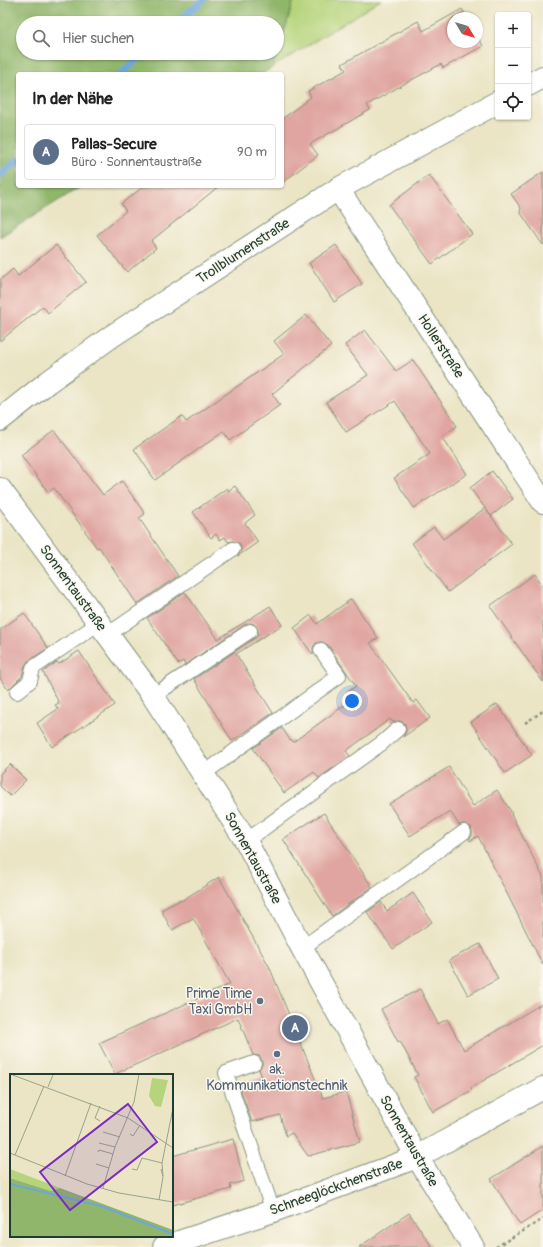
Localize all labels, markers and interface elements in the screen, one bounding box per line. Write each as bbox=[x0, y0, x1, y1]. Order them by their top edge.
north arrow bbox=[447, 12, 483, 48]
map controls bbox=[495, 12, 531, 120]
button: + bbox=[495, 12, 531, 48]
search box bbox=[16, 16, 284, 60]
icon: search bbox=[30, 27, 52, 49]
text: Hier suchen bbox=[62, 29, 134, 48]
button: − bbox=[495, 48, 531, 84]
button: locate bbox=[495, 84, 531, 120]
text: In der Nähe bbox=[32, 88, 113, 109]
text: Pallas-Secure bbox=[71, 135, 157, 154]
text: A bbox=[42, 144, 50, 160]
text: 90 m bbox=[237, 144, 267, 160]
text: Büro · Sonnentaustraße bbox=[71, 154, 202, 170]
street label: Trollblumenstraße bbox=[193, 214, 293, 287]
street label: Hollerstraße bbox=[414, 311, 468, 381]
street label: Sonnentaustraße bbox=[36, 541, 110, 635]
your location bbox=[342, 691, 362, 711]
street label: Sonnentaustraße bbox=[221, 809, 285, 907]
place label: Prime Time Taxi GmbH bbox=[186, 985, 252, 1018]
marker: Prime Time Taxi GmbH bbox=[255, 996, 265, 1006]
pin: A bbox=[282, 1013, 308, 1043]
marker: ak. Kommunikationstechnik bbox=[272, 1049, 282, 1059]
place label: ak. Kommunikationstechnik bbox=[206, 1061, 348, 1094]
inset map bbox=[10, 1074, 173, 1237]
street label: Sonnentaustraße bbox=[376, 1092, 442, 1190]
street label: Schneeglöckchenstraße bbox=[267, 1155, 405, 1219]

